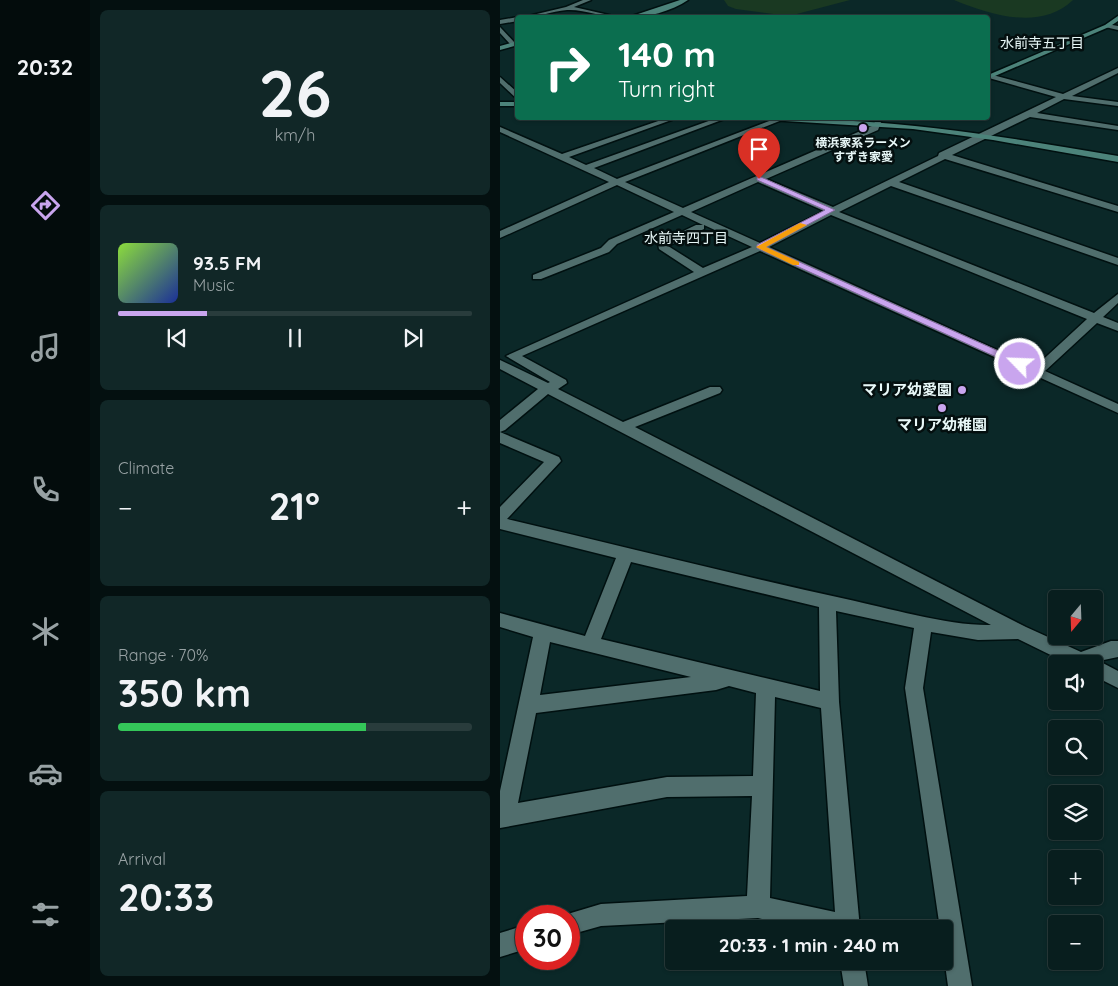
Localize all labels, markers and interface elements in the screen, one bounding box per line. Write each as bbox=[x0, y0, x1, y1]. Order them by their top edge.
text: 140 m bbox=[618, 32, 716, 76]
district label: 水前寺五丁目 bbox=[1000, 34, 1084, 52]
icon: right bbox=[535, 35, 600, 100]
text: 26 bbox=[259, 52, 331, 133]
text: 20:32 bbox=[17, 53, 73, 81]
text: Turn right bbox=[618, 75, 715, 103]
marker: 横浜家系ラーメン すずき家愛 bbox=[857, 122, 869, 134]
text: km/h bbox=[275, 125, 315, 145]
pin bbox=[738, 128, 780, 179]
icon: arrive bbox=[745, 135, 773, 163]
place label: 横浜家系ラーメン すずき家愛 bbox=[815, 135, 911, 164]
icon: directions bbox=[28, 188, 63, 223]
district label: 水前寺四丁目 bbox=[644, 229, 728, 247]
text: 93.5 FM bbox=[193, 251, 261, 275]
text: Music bbox=[193, 275, 235, 295]
icon: previous bbox=[163, 324, 191, 352]
icon: pause bbox=[281, 324, 309, 352]
icon: next bbox=[399, 324, 427, 352]
icon: music bbox=[28, 330, 63, 365]
position arrow bbox=[993, 337, 1045, 389]
place label: マリア幼愛園 bbox=[862, 380, 952, 399]
marker: マリア幼愛園 bbox=[956, 384, 968, 396]
marker: マリア幼稚園 bbox=[936, 402, 948, 414]
place label: マリア幼稚園 bbox=[897, 415, 987, 434]
text: Climate bbox=[118, 458, 174, 478]
icon: phone bbox=[28, 472, 63, 507]
text: 21° bbox=[269, 482, 320, 530]
text: − bbox=[118, 490, 133, 525]
text: + bbox=[456, 490, 472, 525]
north arrow bbox=[1048, 590, 1102, 645]
map controls bbox=[1048, 590, 1103, 970]
icon: climate bbox=[28, 614, 63, 649]
text: Range · 70% bbox=[118, 645, 208, 665]
button: sound bbox=[1048, 655, 1103, 710]
text: 350 km bbox=[118, 669, 251, 717]
button: search bbox=[1048, 720, 1103, 775]
icon: car bbox=[28, 756, 63, 791]
button: layers bbox=[1048, 785, 1103, 840]
text: Arrival bbox=[118, 849, 166, 869]
button: + bbox=[1048, 850, 1103, 905]
text: 20:33 bbox=[118, 873, 214, 921]
icon: filters bbox=[28, 897, 63, 932]
speed limit sign: 30 bbox=[515, 905, 580, 970]
button: − bbox=[1048, 915, 1103, 970]
text: 20:33 · 1 min · 240 m bbox=[719, 933, 899, 957]

